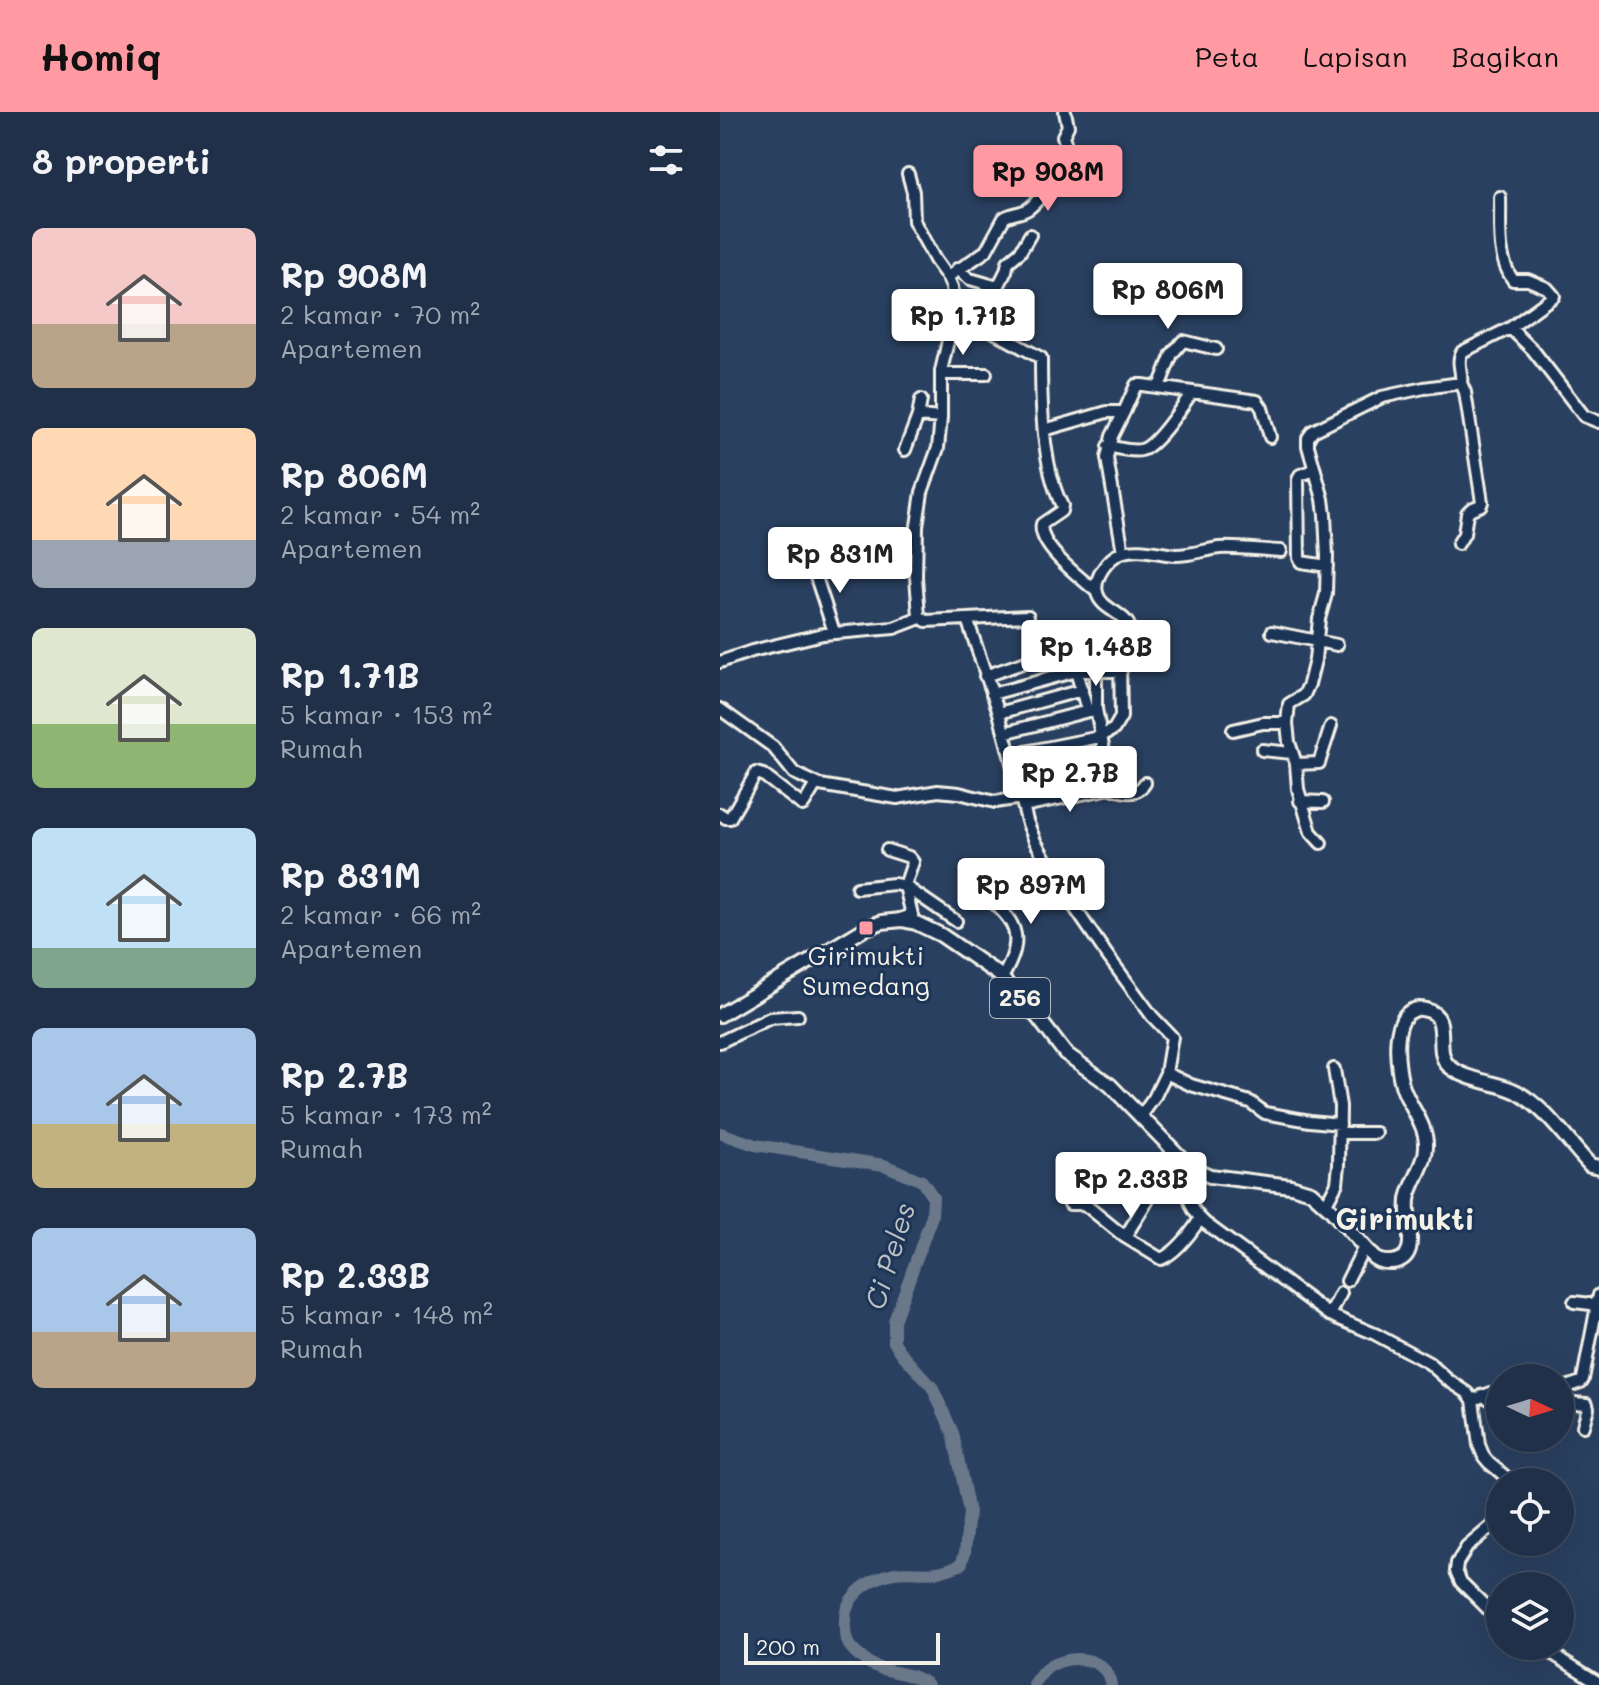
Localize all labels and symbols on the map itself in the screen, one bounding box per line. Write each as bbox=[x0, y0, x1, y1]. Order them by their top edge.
pin: Rp 908M bbox=[974, 145, 1122, 213]
pin: Rp 806M bbox=[1094, 263, 1242, 331]
pin: Rp 1.71B bbox=[880, 289, 1046, 357]
pin: Rp 831M bbox=[766, 527, 914, 595]
pin: Rp 1.48B bbox=[1013, 620, 1179, 688]
pin: Rp 2.7B bbox=[996, 746, 1144, 814]
pin: Rp 897M bbox=[957, 858, 1105, 926]
marker: Girimukti Sumedang bbox=[857, 919, 875, 937]
place label: Girimukti Sumedang bbox=[802, 938, 930, 1002]
road number: 256 bbox=[990, 978, 1050, 1018]
pin: Rp 2.33B bbox=[1048, 1152, 1214, 1220]
water label: Ci Peles bbox=[856, 1198, 922, 1314]
district label: Girimukti bbox=[1335, 1198, 1475, 1238]
north arrow bbox=[1486, 1364, 1574, 1452]
scale bar bbox=[744, 1629, 940, 1665]

